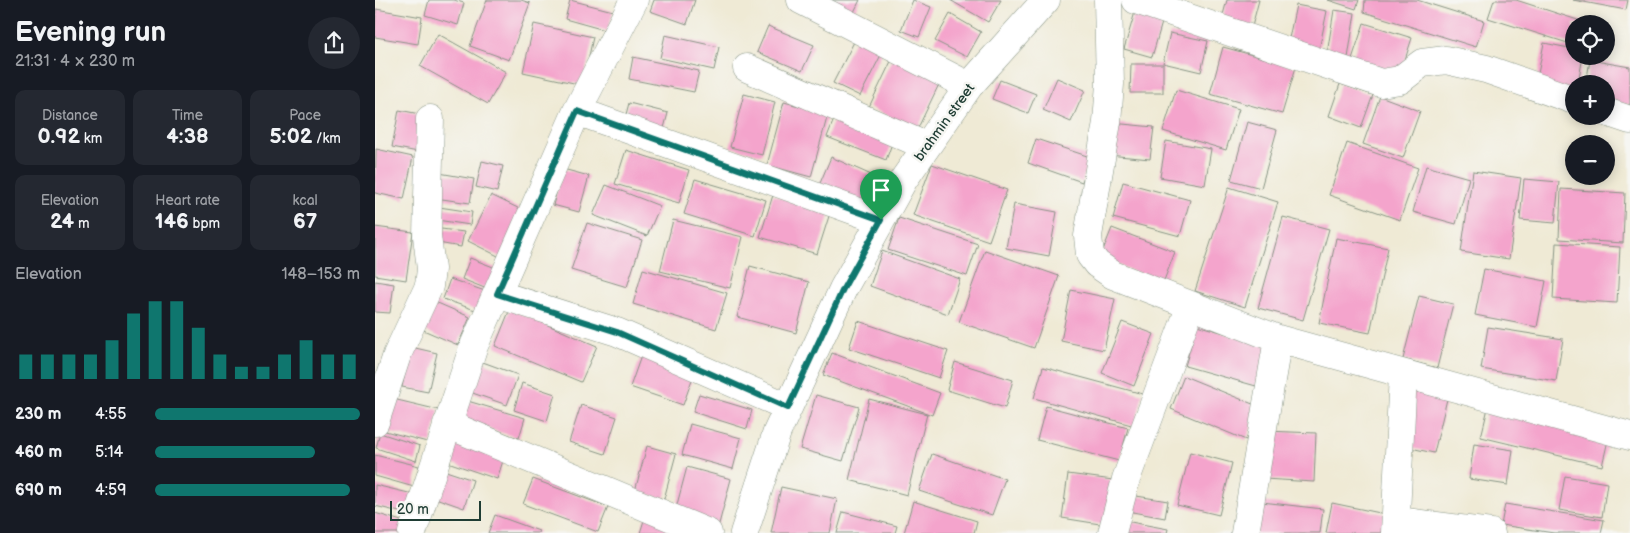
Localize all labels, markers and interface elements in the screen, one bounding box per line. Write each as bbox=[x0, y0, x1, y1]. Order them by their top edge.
map controls bbox=[1565, 15, 1615, 185]
button: locate bbox=[1565, 15, 1615, 65]
text: Evening run bbox=[15, 16, 166, 49]
button: share bbox=[308, 17, 360, 69]
text: 21:31 · 4 × 230 m bbox=[15, 52, 135, 71]
button: + bbox=[1565, 75, 1615, 125]
street label: brahmin street bbox=[911, 80, 979, 164]
text: Distance bbox=[42, 107, 98, 124]
text: Time bbox=[172, 107, 203, 124]
text: Pace bbox=[289, 107, 321, 124]
text: 0.92 bbox=[37, 124, 80, 149]
text: 4:38 bbox=[166, 124, 209, 149]
text: 5:02 bbox=[269, 124, 312, 149]
text: km bbox=[80, 130, 102, 147]
text: /km bbox=[312, 130, 341, 147]
button: − bbox=[1565, 135, 1615, 185]
pin bbox=[860, 169, 902, 220]
icon: arrive bbox=[867, 176, 895, 204]
text: Elevation bbox=[41, 192, 99, 209]
text: Heart rate bbox=[155, 192, 220, 209]
text: kcal bbox=[293, 192, 318, 209]
text: 24 bbox=[50, 209, 74, 234]
text: 146 bbox=[155, 209, 189, 234]
text: 67 bbox=[293, 209, 317, 234]
text: m bbox=[74, 215, 90, 232]
text: bpm bbox=[189, 215, 220, 232]
text: Elevation bbox=[15, 265, 82, 284]
text: 148–153 m bbox=[281, 265, 360, 284]
text: 230 m bbox=[15, 405, 61, 424]
text: 4:55 bbox=[95, 405, 126, 424]
text: 460 m bbox=[15, 443, 62, 462]
text: 5:14 bbox=[95, 443, 123, 462]
text: 690 m bbox=[15, 481, 62, 500]
text: 4:59 bbox=[95, 481, 126, 500]
scale bar bbox=[390, 498, 481, 521]
text: 20 m bbox=[397, 501, 429, 518]

